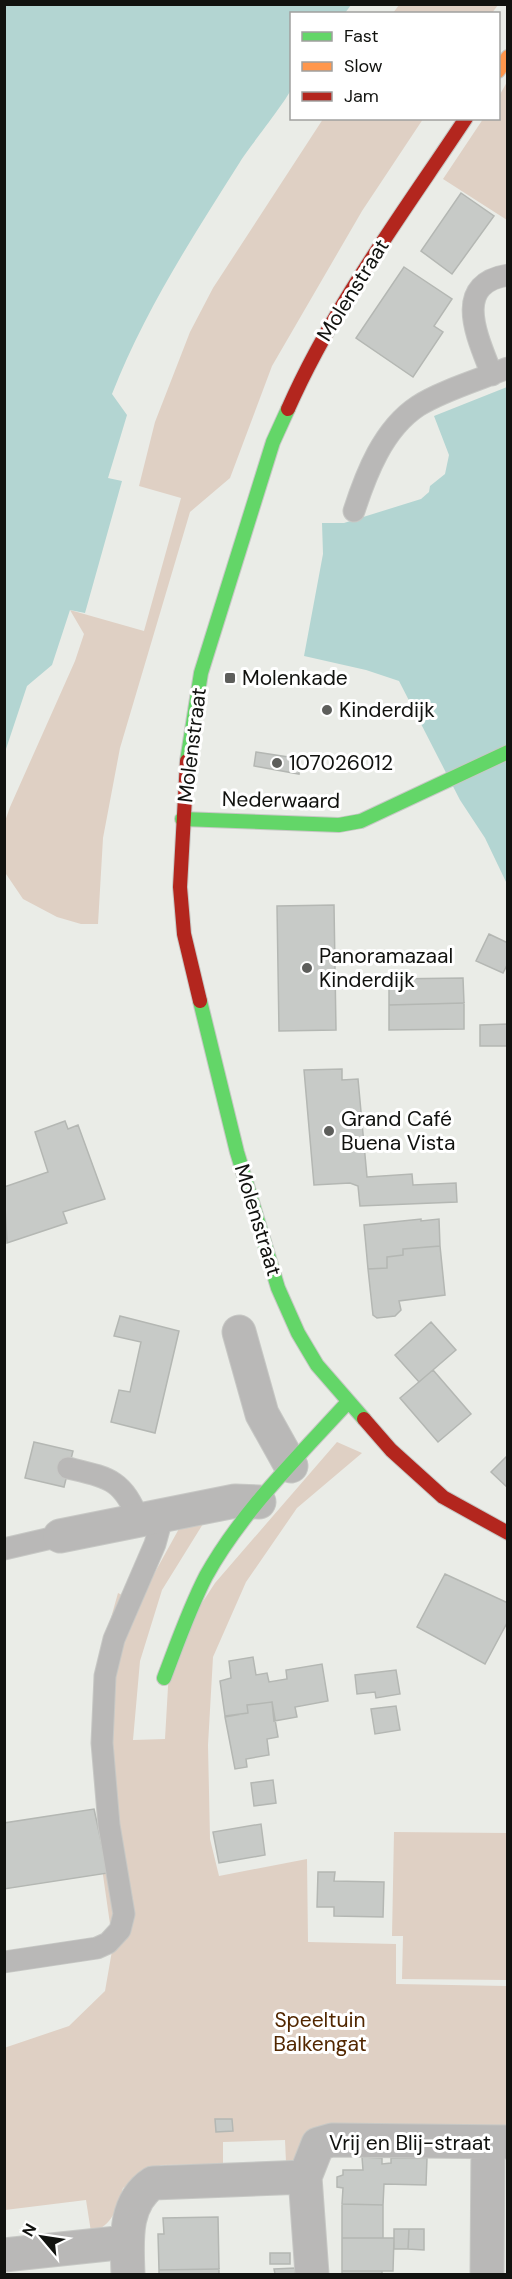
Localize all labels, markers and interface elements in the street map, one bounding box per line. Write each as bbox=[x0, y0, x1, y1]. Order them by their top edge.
legend bbox=[290, 12, 500, 120]
text: Fast bbox=[344, 24, 379, 48]
text: Slow bbox=[344, 54, 383, 78]
text: Jam bbox=[344, 84, 379, 108]
street label: Molenstraat bbox=[310, 234, 396, 346]
place label: Molenkade bbox=[242, 664, 348, 692]
marker: Molenkade bbox=[223, 671, 237, 685]
street label: Molenstraat bbox=[171, 686, 213, 804]
place label: Kinderdijk bbox=[339, 696, 435, 724]
marker: Kinderdijk bbox=[320, 703, 334, 717]
place label: 107026012 bbox=[289, 749, 393, 777]
marker: 107026012 bbox=[270, 756, 284, 770]
street label: Nederwaard bbox=[222, 785, 340, 815]
place label: Panoramazaal Kinderdijk bbox=[319, 942, 453, 994]
marker: Panoramazaal Kinderdijk bbox=[300, 961, 314, 975]
place label: Grand Café Buena Vista bbox=[341, 1105, 456, 1157]
marker: Grand Café Buena Vista bbox=[322, 1124, 336, 1138]
street label: Molenstraat bbox=[228, 1161, 288, 1279]
park label: Speeltuin Balkengat bbox=[273, 2006, 367, 2058]
street label: Vrij en Blij-straat bbox=[329, 2129, 491, 2157]
north arrow bbox=[12, 2207, 72, 2267]
text: N bbox=[17, 2220, 41, 2240]

